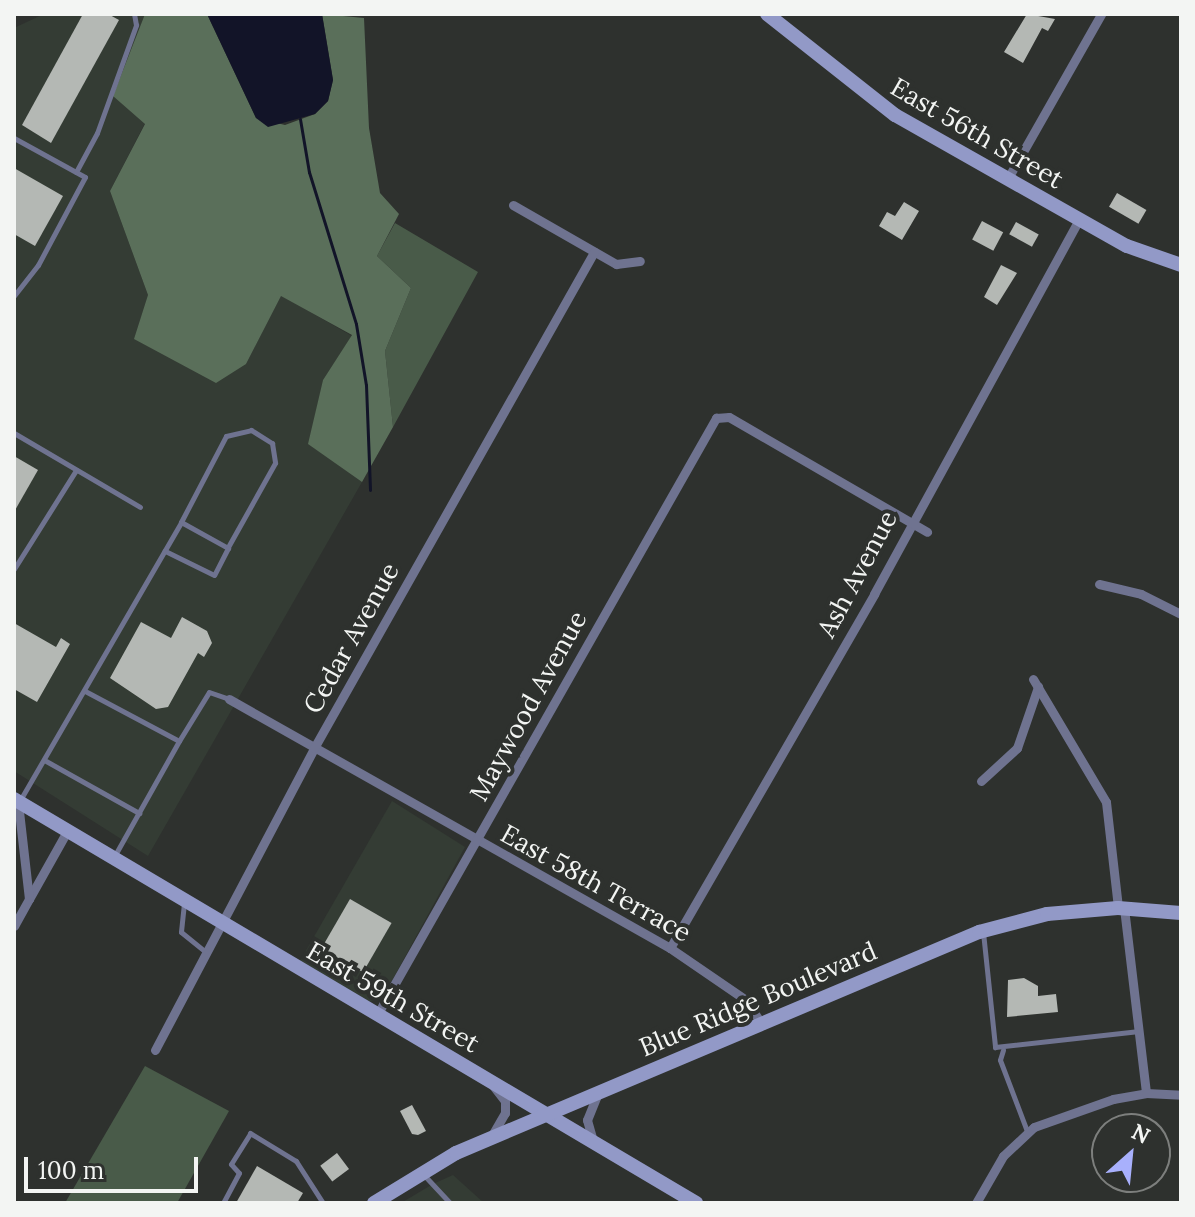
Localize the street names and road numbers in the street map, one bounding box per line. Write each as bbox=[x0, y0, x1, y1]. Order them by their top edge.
street label: East 56th Street bbox=[885, 71, 1069, 195]
street label: Ash Avenue bbox=[811, 505, 903, 643]
street label: Cedar Avenue bbox=[297, 557, 405, 719]
street label: Maywood Avenue bbox=[463, 606, 593, 806]
street label: East 58th Terrace bbox=[495, 818, 697, 948]
street label: East 59th Street bbox=[301, 935, 485, 1059]
street label: Blue Ridge Boulevard bbox=[635, 935, 881, 1063]

